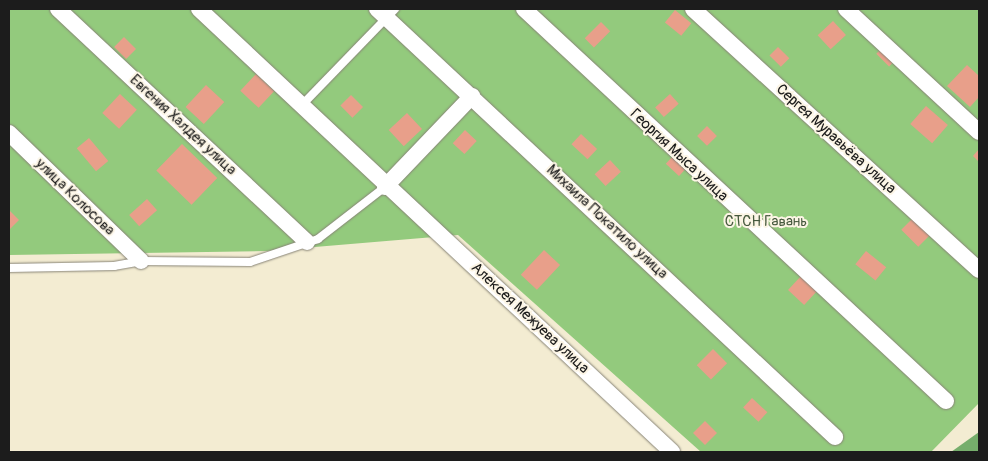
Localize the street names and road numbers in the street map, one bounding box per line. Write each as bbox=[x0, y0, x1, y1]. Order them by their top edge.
street label: Евгения Халдея улица bbox=[126, 71, 240, 179]
street label: Сергея Муравьёва улица bbox=[772, 80, 900, 198]
street label: Георгия Мыса улица bbox=[626, 105, 732, 205]
street label: улица Колосова bbox=[32, 155, 118, 239]
street label: Михаила Покатило улица bbox=[543, 161, 671, 283]
street label: Алексея Межуева улица bbox=[467, 259, 593, 377]

